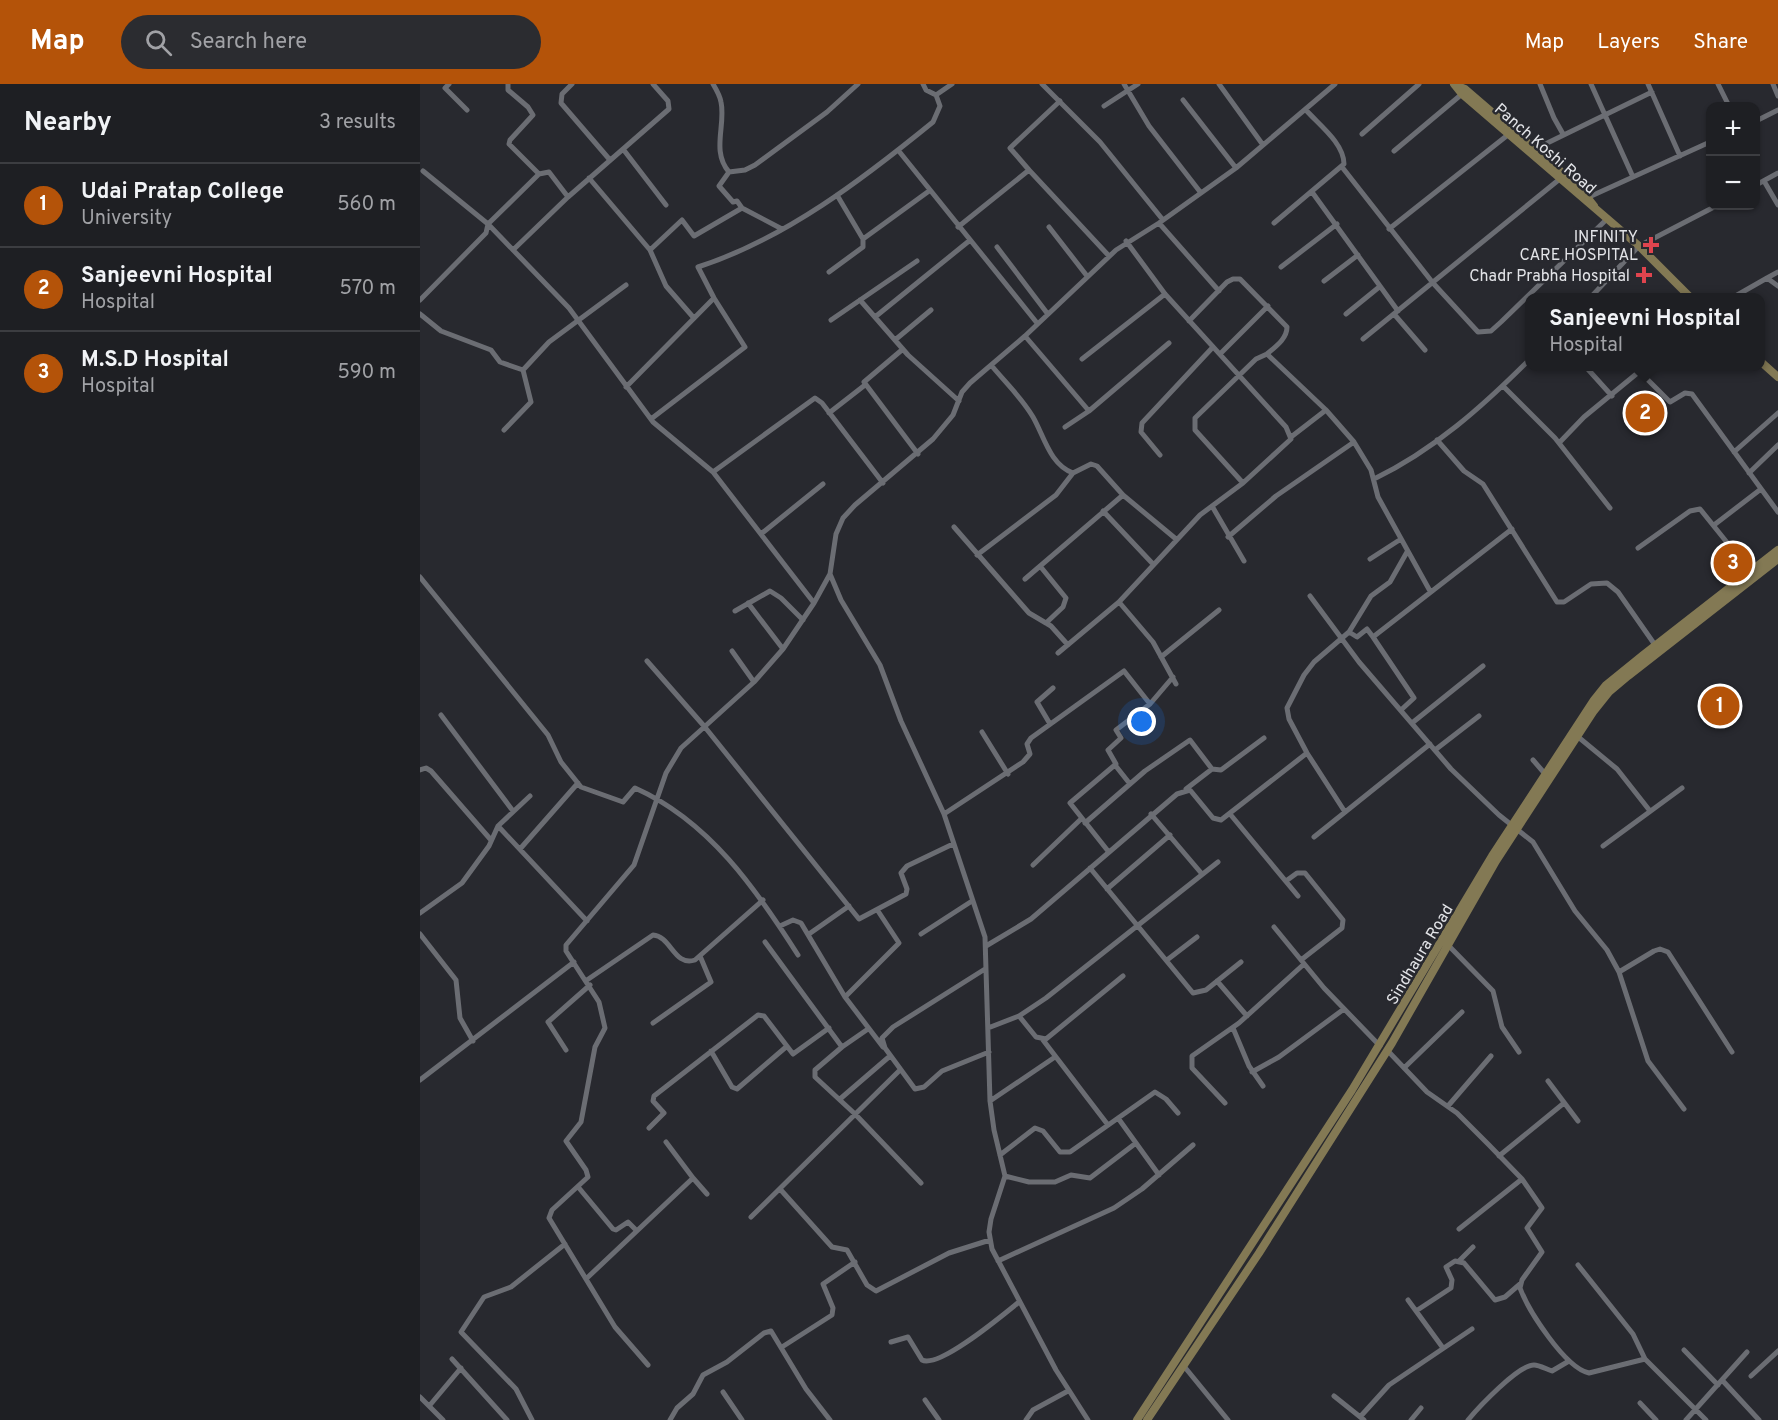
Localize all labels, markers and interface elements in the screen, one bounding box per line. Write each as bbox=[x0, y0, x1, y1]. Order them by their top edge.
search box bbox=[121, 15, 541, 69]
text: Map bbox=[30, 24, 85, 60]
icon: search bbox=[142, 26, 175, 59]
text: Search here bbox=[190, 29, 307, 56]
text: Map bbox=[1525, 29, 1564, 56]
text: Layers bbox=[1597, 29, 1660, 56]
text: Share bbox=[1693, 29, 1748, 56]
street label: Panch Koshi Road bbox=[1490, 100, 1600, 199]
map controls bbox=[1706, 102, 1760, 210]
button: + bbox=[1706, 102, 1760, 156]
text: Nearby bbox=[24, 107, 112, 140]
text: 3 results bbox=[319, 110, 396, 136]
button: − bbox=[1706, 156, 1760, 210]
text: Udai Pratap College bbox=[81, 179, 284, 206]
text: 1 bbox=[40, 192, 48, 218]
text: 560 m bbox=[337, 192, 396, 218]
text: University bbox=[81, 206, 172, 232]
place label: INFINITY CARE HOSPITAL bbox=[1520, 228, 1638, 266]
marker: INFINITY CARE HOSPITAL bbox=[1642, 236, 1660, 254]
text: Sanjeevni Hospital bbox=[81, 263, 273, 290]
marker: Chadr Prabha Hospital bbox=[1635, 266, 1653, 284]
place label: Chadr Prabha Hospital bbox=[1469, 267, 1630, 287]
text: 2 bbox=[37, 276, 50, 302]
text: 570 m bbox=[339, 276, 396, 302]
text: Hospital bbox=[81, 290, 155, 316]
popup bbox=[1525, 293, 1765, 371]
text: Sanjeevni Hospital bbox=[1549, 306, 1741, 333]
text: Hospital bbox=[1549, 333, 1623, 359]
text: M.S.D Hospital bbox=[81, 347, 229, 374]
text: 3 bbox=[38, 360, 50, 386]
text: 590 m bbox=[338, 360, 396, 386]
text: Hospital bbox=[81, 374, 155, 400]
pin: 2 bbox=[1626, 390, 1664, 436]
pin: 3 bbox=[1714, 540, 1752, 586]
pin: 1 bbox=[1700, 684, 1740, 728]
your location bbox=[1127, 707, 1156, 736]
street label: Sindhaura Road bbox=[1383, 901, 1459, 1009]

